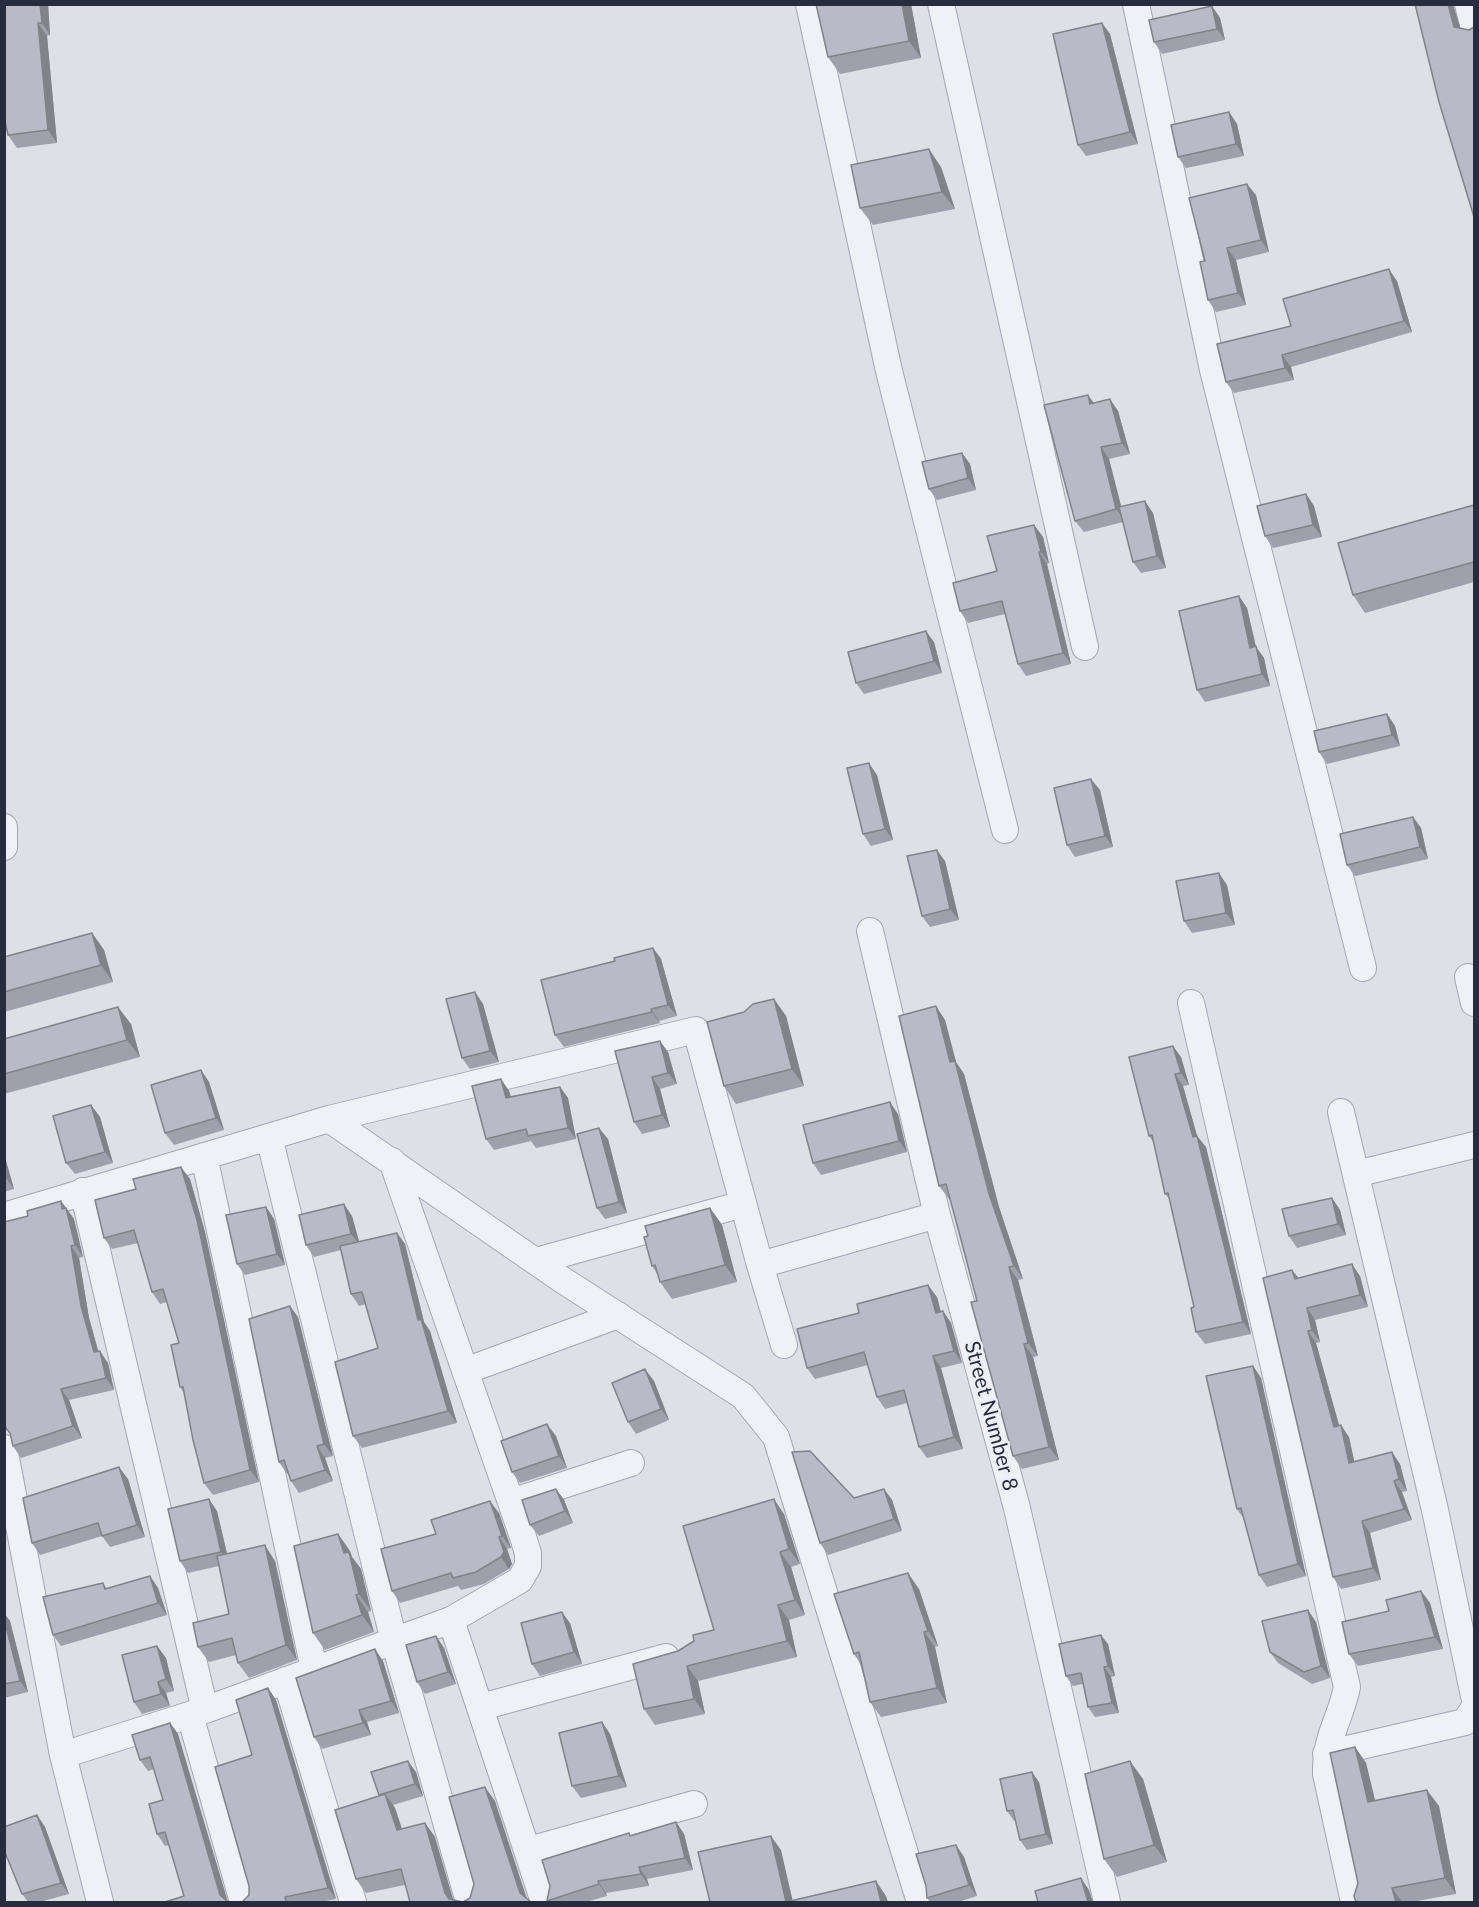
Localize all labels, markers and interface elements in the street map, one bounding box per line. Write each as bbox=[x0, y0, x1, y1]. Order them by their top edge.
street label: Street Number 8 bbox=[959, 1339, 1023, 1493]

